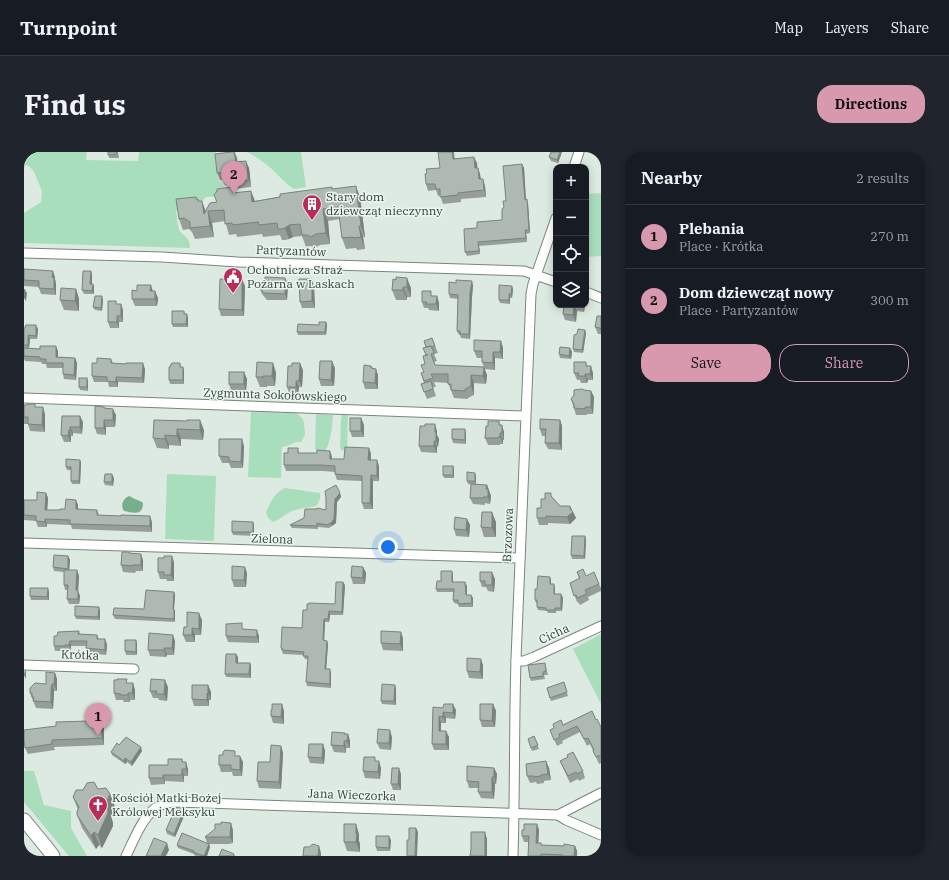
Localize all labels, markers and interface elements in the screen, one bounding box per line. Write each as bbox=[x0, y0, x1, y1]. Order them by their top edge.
text: Turnpoint bbox=[20, 16, 117, 40]
text: Map bbox=[775, 19, 803, 37]
text: Layers bbox=[825, 19, 869, 37]
text: Share bbox=[891, 19, 929, 37]
button: Directions bbox=[817, 85, 925, 123]
text: Find us bbox=[24, 86, 126, 123]
pin: 2 bbox=[221, 161, 247, 194]
map controls bbox=[553, 164, 589, 308]
button: + bbox=[553, 164, 589, 200]
text: Nearby bbox=[641, 167, 702, 189]
text: 2 results bbox=[856, 170, 909, 187]
place label: Stary dom dziewcząt nieczynny bbox=[326, 189, 443, 218]
building icon: Stary dom dziewcząt nieczynny bbox=[301, 193, 323, 221]
button: − bbox=[553, 200, 589, 236]
text: Plebania bbox=[679, 219, 744, 238]
text: 1 bbox=[650, 228, 658, 245]
text: 270 m bbox=[870, 228, 909, 245]
button: locate bbox=[553, 236, 589, 272]
text: Place · Krótka bbox=[679, 238, 763, 255]
street label: Partyzantów bbox=[256, 242, 327, 259]
place label: Ochotnicza Straż Pożarna w Laskach bbox=[247, 262, 355, 291]
public building icon: Ochotnicza Straż Pożarna w Laskach bbox=[222, 266, 244, 294]
button: layers bbox=[553, 272, 589, 308]
text: Dom dziewcząt nowy bbox=[679, 283, 834, 302]
text: 2 bbox=[650, 292, 658, 309]
text: 300 m bbox=[870, 292, 909, 309]
text: Place · Partyzantów bbox=[679, 302, 798, 319]
button: Save bbox=[641, 344, 771, 382]
button: Share bbox=[779, 344, 909, 382]
street label: Zygmunta Sokołowskiego bbox=[203, 384, 347, 405]
street label: Brzozowa bbox=[499, 507, 516, 562]
street label: Zielona bbox=[251, 530, 294, 547]
your location bbox=[378, 537, 398, 557]
street label: Cicha bbox=[536, 620, 572, 647]
street label: Krótka bbox=[61, 646, 100, 663]
pin: 1 bbox=[85, 703, 111, 736]
street label: Jana Wieczorka bbox=[308, 785, 397, 804]
place label: Kościół Matki Bożej Królowej Meksyku bbox=[112, 790, 221, 819]
church icon: Kościół Matki Bożej Królowej Meksyku bbox=[87, 794, 109, 822]

